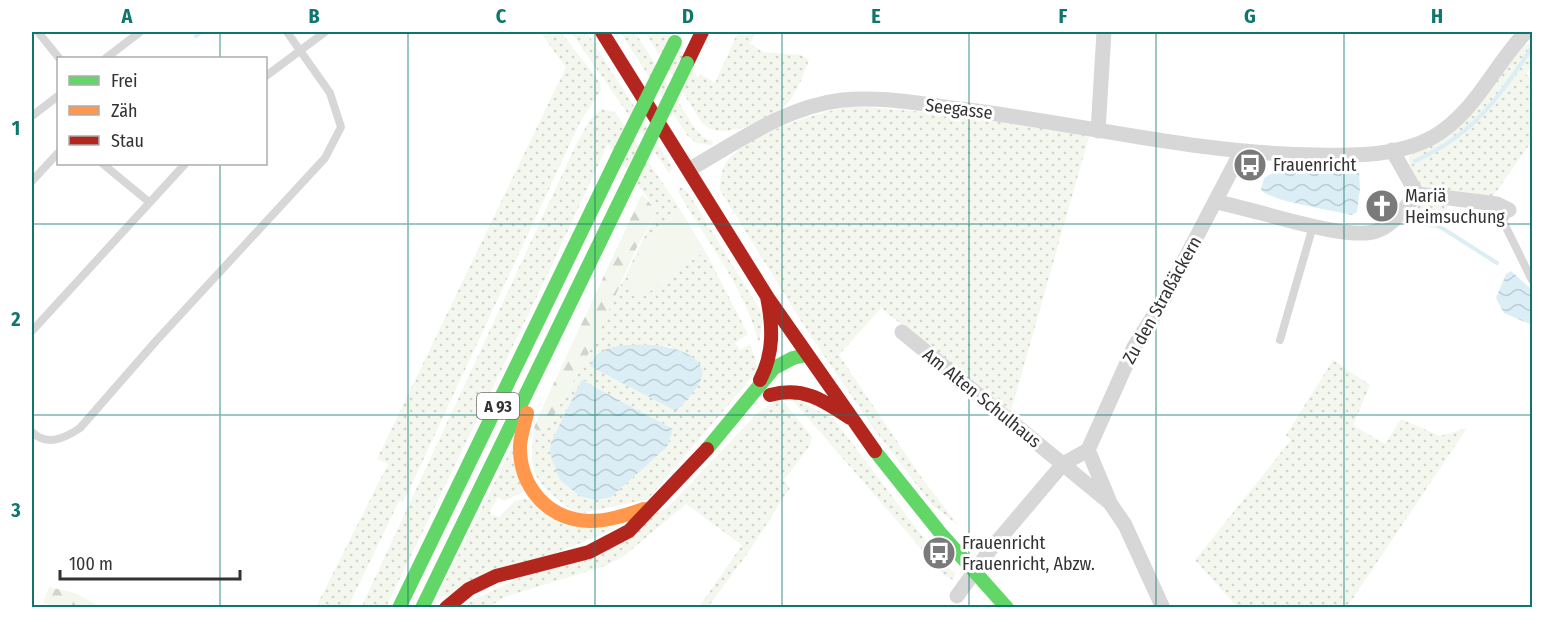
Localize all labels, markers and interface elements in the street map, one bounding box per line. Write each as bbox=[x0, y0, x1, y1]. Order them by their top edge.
text: A bbox=[121, 4, 134, 28]
text: B bbox=[308, 4, 320, 28]
text: C bbox=[496, 4, 507, 28]
text: D bbox=[682, 4, 694, 28]
text: E bbox=[871, 4, 881, 28]
text: F bbox=[1059, 4, 1068, 28]
text: G bbox=[1244, 4, 1256, 28]
text: H bbox=[1431, 4, 1443, 28]
legend bbox=[57, 57, 267, 165]
text: Frei bbox=[111, 70, 137, 92]
street label: Seegasse bbox=[924, 94, 994, 124]
text: Zäh bbox=[111, 100, 138, 122]
text: 1 bbox=[12, 116, 20, 140]
text: Stau bbox=[111, 130, 144, 152]
bus stop icon: Frauenricht bbox=[1232, 147, 1268, 183]
place label: Frauenricht bbox=[1273, 154, 1357, 176]
place label: Mariä Heimsuchung bbox=[1405, 185, 1505, 228]
church icon: Mariä Heimsuchung bbox=[1364, 188, 1400, 224]
street label: Zu den Straßäckern bbox=[1118, 232, 1206, 368]
text: 2 bbox=[10, 307, 21, 331]
street label: Am Alten Schulhaus bbox=[918, 344, 1046, 453]
road number: A 93 bbox=[477, 393, 519, 419]
text: 3 bbox=[10, 498, 21, 522]
place label: Frauenricht Frauenricht, Abzw. bbox=[962, 532, 1095, 575]
bus stop icon: Frauenricht Frauenricht, Abzw. bbox=[921, 535, 957, 571]
scale bar bbox=[60, 543, 240, 581]
text: 100 m bbox=[69, 553, 113, 575]

